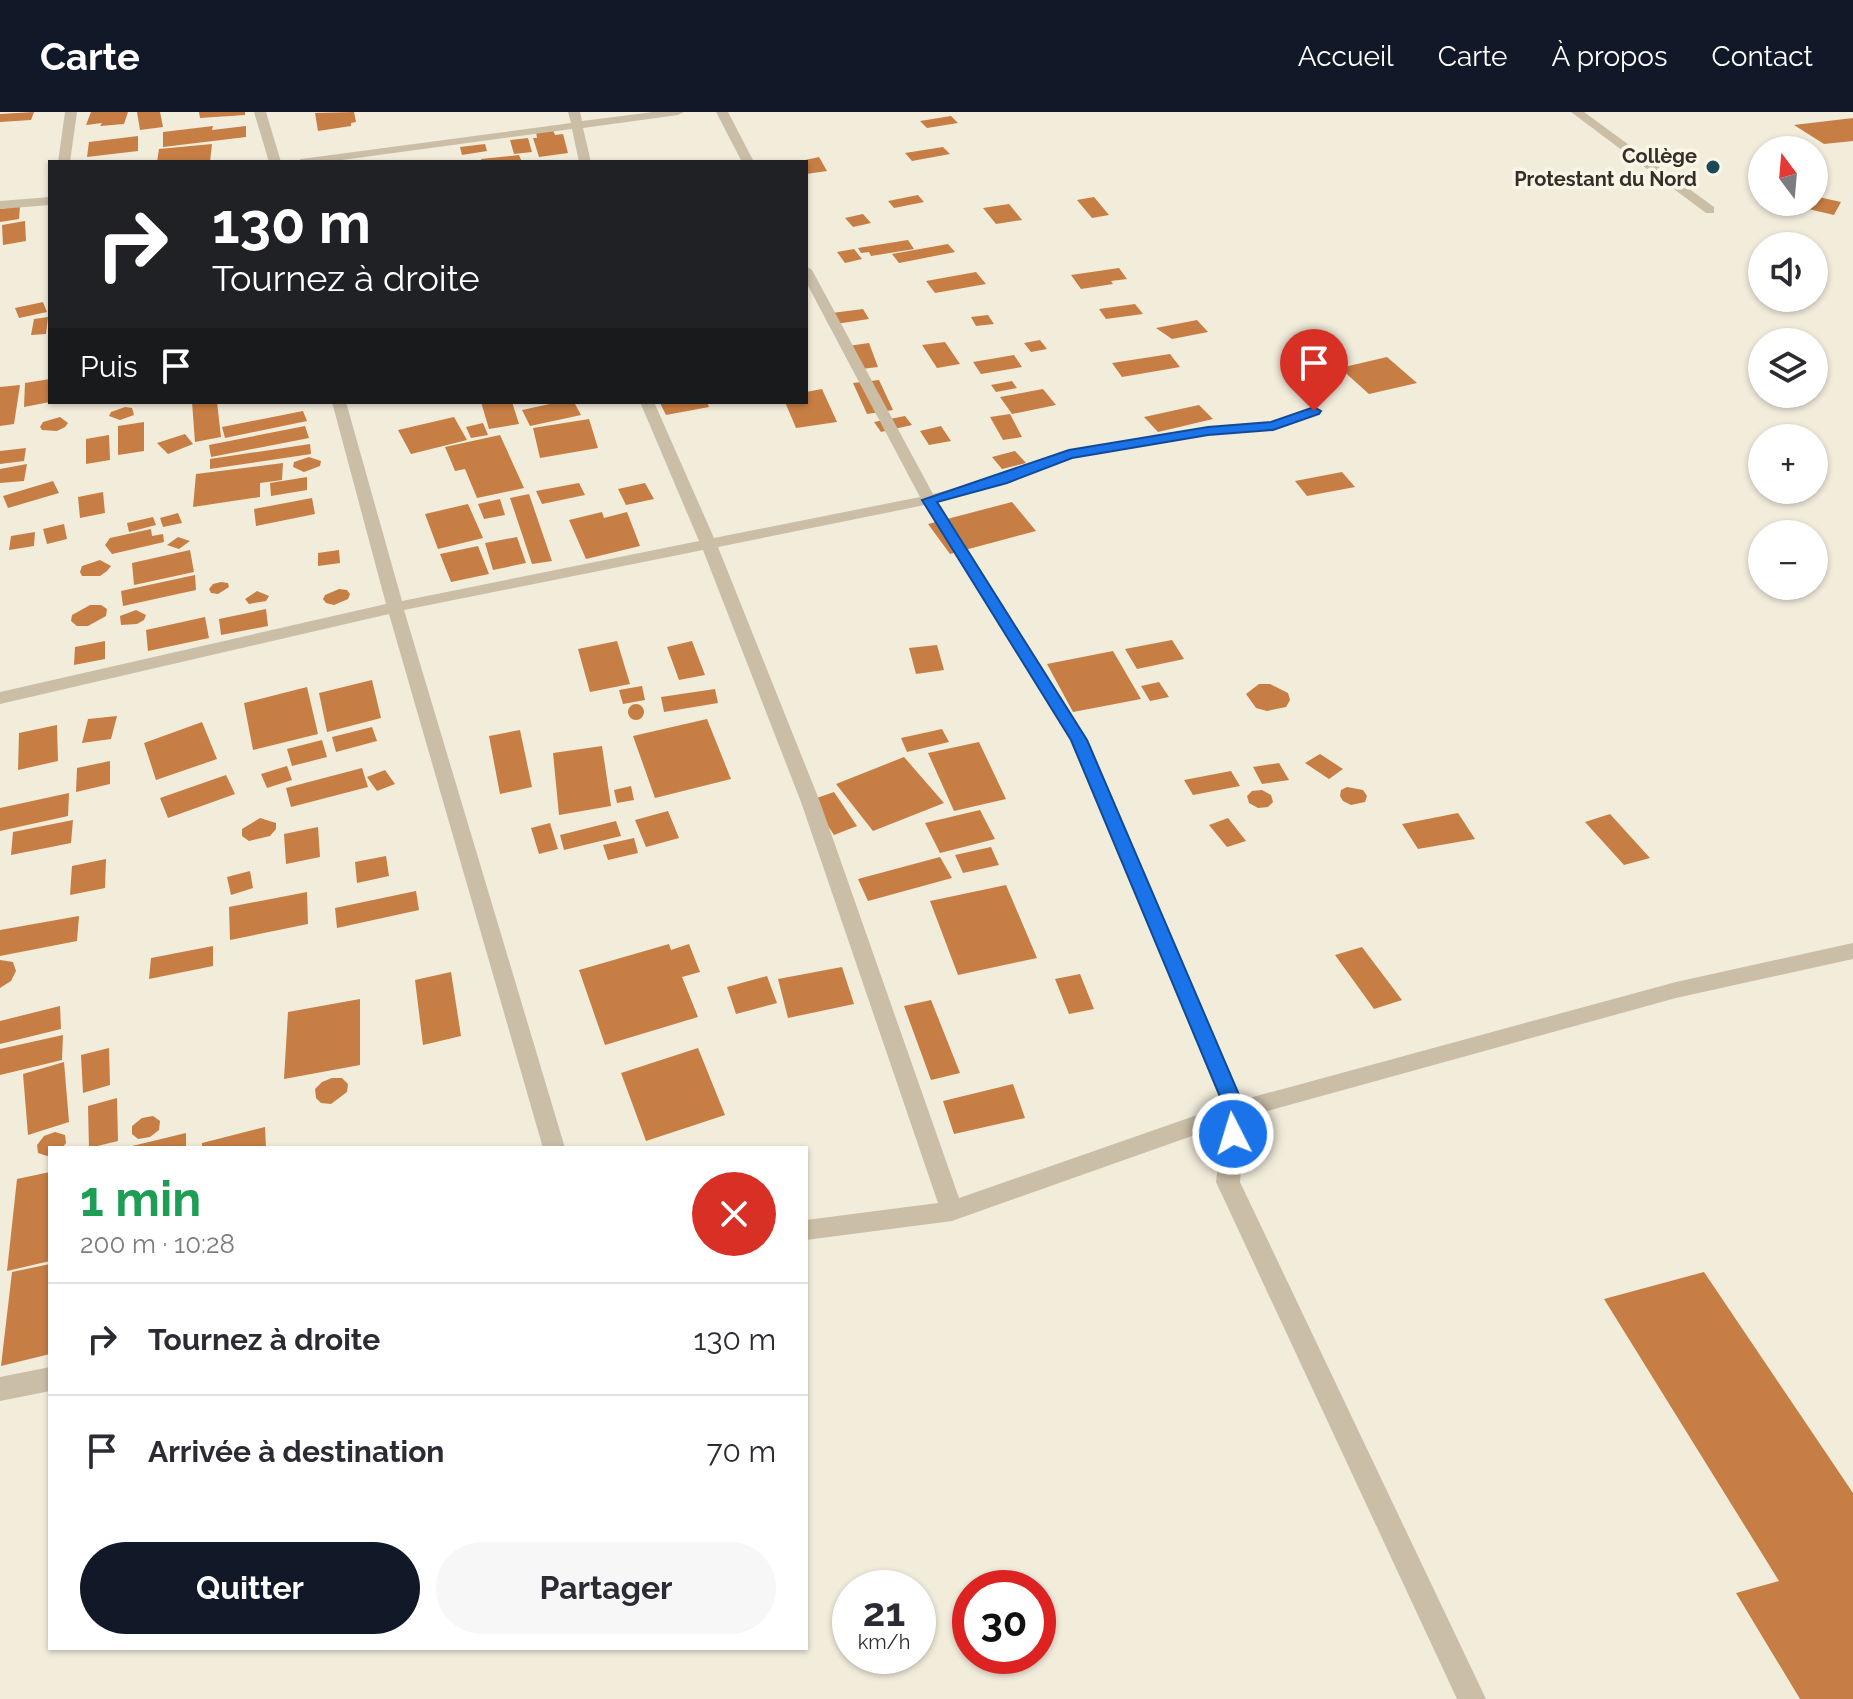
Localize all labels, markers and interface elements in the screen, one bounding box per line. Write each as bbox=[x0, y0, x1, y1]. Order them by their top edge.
text: Carte bbox=[40, 34, 140, 79]
text: Accueil bbox=[1298, 40, 1394, 73]
text: Carte bbox=[1438, 40, 1508, 73]
text: À propos bbox=[1552, 40, 1668, 73]
text: Contact bbox=[1712, 40, 1813, 73]
north arrow bbox=[1748, 136, 1828, 216]
map controls bbox=[1748, 136, 1828, 600]
place label: Collège Protestant du Nord bbox=[1514, 144, 1697, 191]
marker: Collège Protestant du Nord bbox=[1704, 158, 1722, 176]
text: 130 m bbox=[212, 190, 371, 256]
icon: right bbox=[80, 192, 184, 296]
button: sound bbox=[1748, 232, 1828, 312]
text: Tournez à droite bbox=[212, 257, 480, 299]
button: layers bbox=[1748, 328, 1828, 408]
pin bbox=[1280, 329, 1348, 411]
icon: arrive bbox=[1292, 341, 1336, 385]
icon: arrive bbox=[154, 344, 198, 388]
text: Puis bbox=[80, 349, 138, 384]
button: + bbox=[1748, 424, 1828, 504]
button: − bbox=[1748, 520, 1828, 600]
position arrow bbox=[1191, 1092, 1275, 1176]
text: 1 min bbox=[80, 1171, 201, 1227]
button: close bbox=[692, 1172, 776, 1256]
text: 200 m · 10:28 bbox=[80, 1229, 235, 1259]
icon: right bbox=[80, 1317, 124, 1361]
text: Tournez à droite bbox=[148, 1322, 380, 1357]
text: 130 m bbox=[694, 1322, 776, 1357]
icon: arrive bbox=[80, 1429, 124, 1473]
text: Arrivée à destination bbox=[148, 1434, 444, 1469]
text: 70 m bbox=[706, 1434, 776, 1469]
button: Quitter bbox=[80, 1542, 420, 1634]
button: Partager bbox=[436, 1542, 776, 1634]
speed limit sign: 30 bbox=[952, 1570, 1056, 1674]
text: 21 bbox=[863, 1588, 905, 1635]
text: km/h bbox=[858, 1630, 910, 1654]

